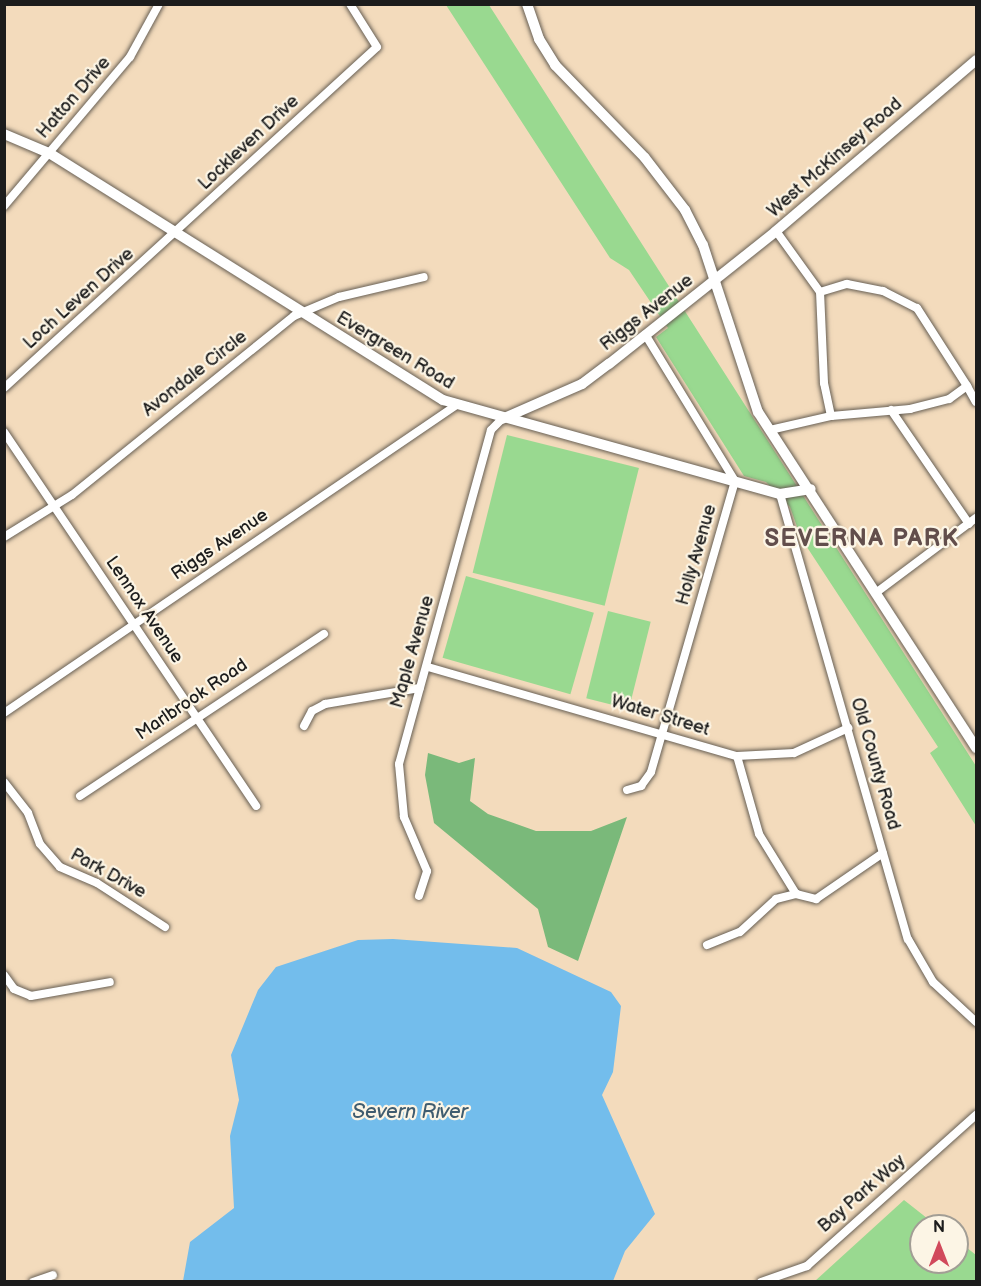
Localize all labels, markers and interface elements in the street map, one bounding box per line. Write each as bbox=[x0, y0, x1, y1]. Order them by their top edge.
street label: Hatton Drive bbox=[33, 53, 115, 143]
street label: Lockleven Drive bbox=[194, 91, 304, 195]
street label: West McKinsey Road bbox=[763, 93, 907, 223]
street label: Loch Leven Drive bbox=[19, 244, 139, 354]
street label: Riggs Avenue bbox=[596, 270, 698, 356]
street label: Evergreen Road bbox=[332, 307, 458, 395]
street label: Avondale Circle bbox=[138, 327, 252, 421]
street label: Holly Avenue bbox=[672, 502, 722, 608]
street label: Riggs Avenue bbox=[168, 505, 272, 585]
district label: SEVERNA PARK bbox=[764, 525, 960, 553]
street label: Lennox Avenue bbox=[100, 553, 188, 667]
street label: Maple Avenue bbox=[387, 593, 439, 711]
street label: Marlbrook Road bbox=[132, 655, 252, 745]
street label: Water Street bbox=[608, 691, 712, 741]
street label: Old County Road bbox=[846, 695, 904, 833]
street label: Park Drive bbox=[66, 844, 150, 904]
water label: Severn River bbox=[352, 1100, 468, 1124]
street label: Bay Park Way bbox=[813, 1150, 911, 1238]
north arrow bbox=[909, 1214, 969, 1274]
text: N bbox=[933, 1218, 945, 1237]

